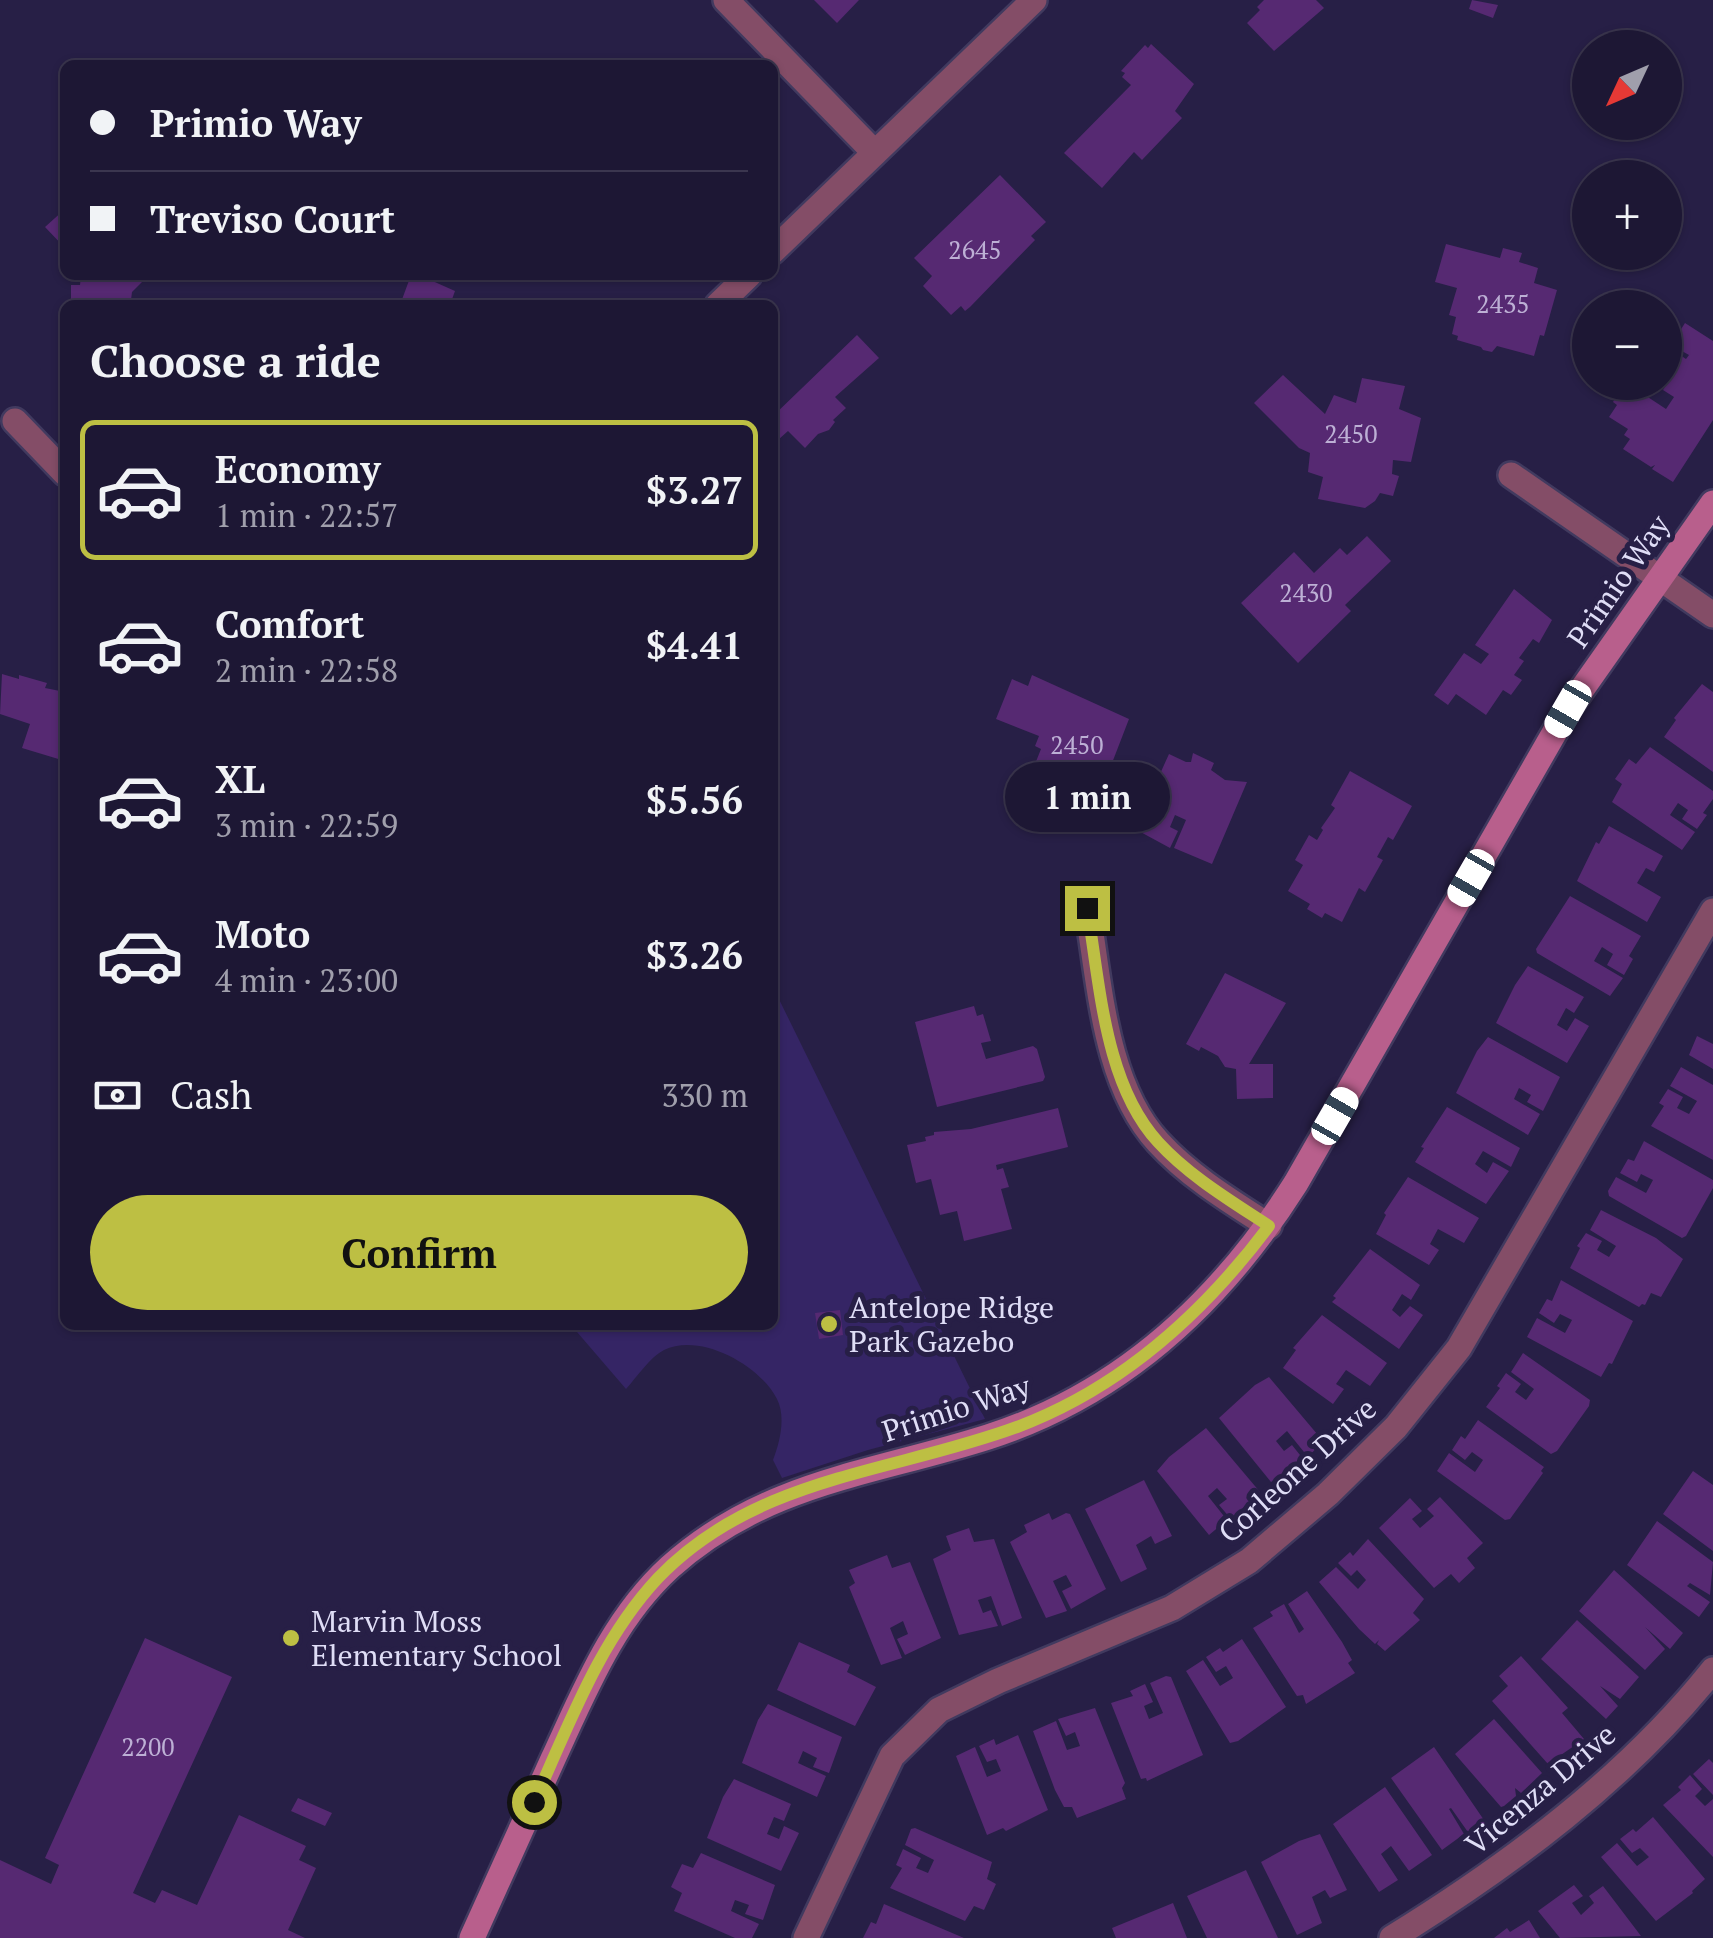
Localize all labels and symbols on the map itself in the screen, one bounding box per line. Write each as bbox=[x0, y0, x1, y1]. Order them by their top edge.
north arrow bbox=[1572, 30, 1682, 140]
house number: 2645 bbox=[948, 233, 1002, 266]
house number: 2435 bbox=[1476, 287, 1530, 320]
house number: 2450 bbox=[1324, 417, 1378, 450]
street label: Primio Way bbox=[1558, 506, 1679, 655]
house number: 2430 bbox=[1279, 576, 1333, 609]
car bbox=[1540, 676, 1596, 742]
house number: 2450 bbox=[1050, 728, 1104, 761]
callout: 1 min bbox=[1004, 763, 1170, 833]
car bbox=[1443, 845, 1499, 911]
route end bbox=[1065, 886, 1110, 931]
car bbox=[1307, 1083, 1363, 1149]
place label: Antelope Ridge Park Gazebo bbox=[849, 1287, 1054, 1361]
marker: Antelope Ridge Park Gazebo bbox=[818, 1313, 840, 1335]
street label: Primio Way bbox=[877, 1365, 1036, 1451]
street label: Corleone Drive bbox=[1210, 1389, 1384, 1551]
place label: Marvin Moss Elementary School bbox=[311, 1601, 562, 1675]
marker: Marvin Moss Elementary School bbox=[280, 1627, 302, 1649]
street label: Vicenza Drive bbox=[1456, 1714, 1624, 1864]
house number: 2200 bbox=[121, 1730, 175, 1763]
route start bbox=[512, 1780, 557, 1825]

